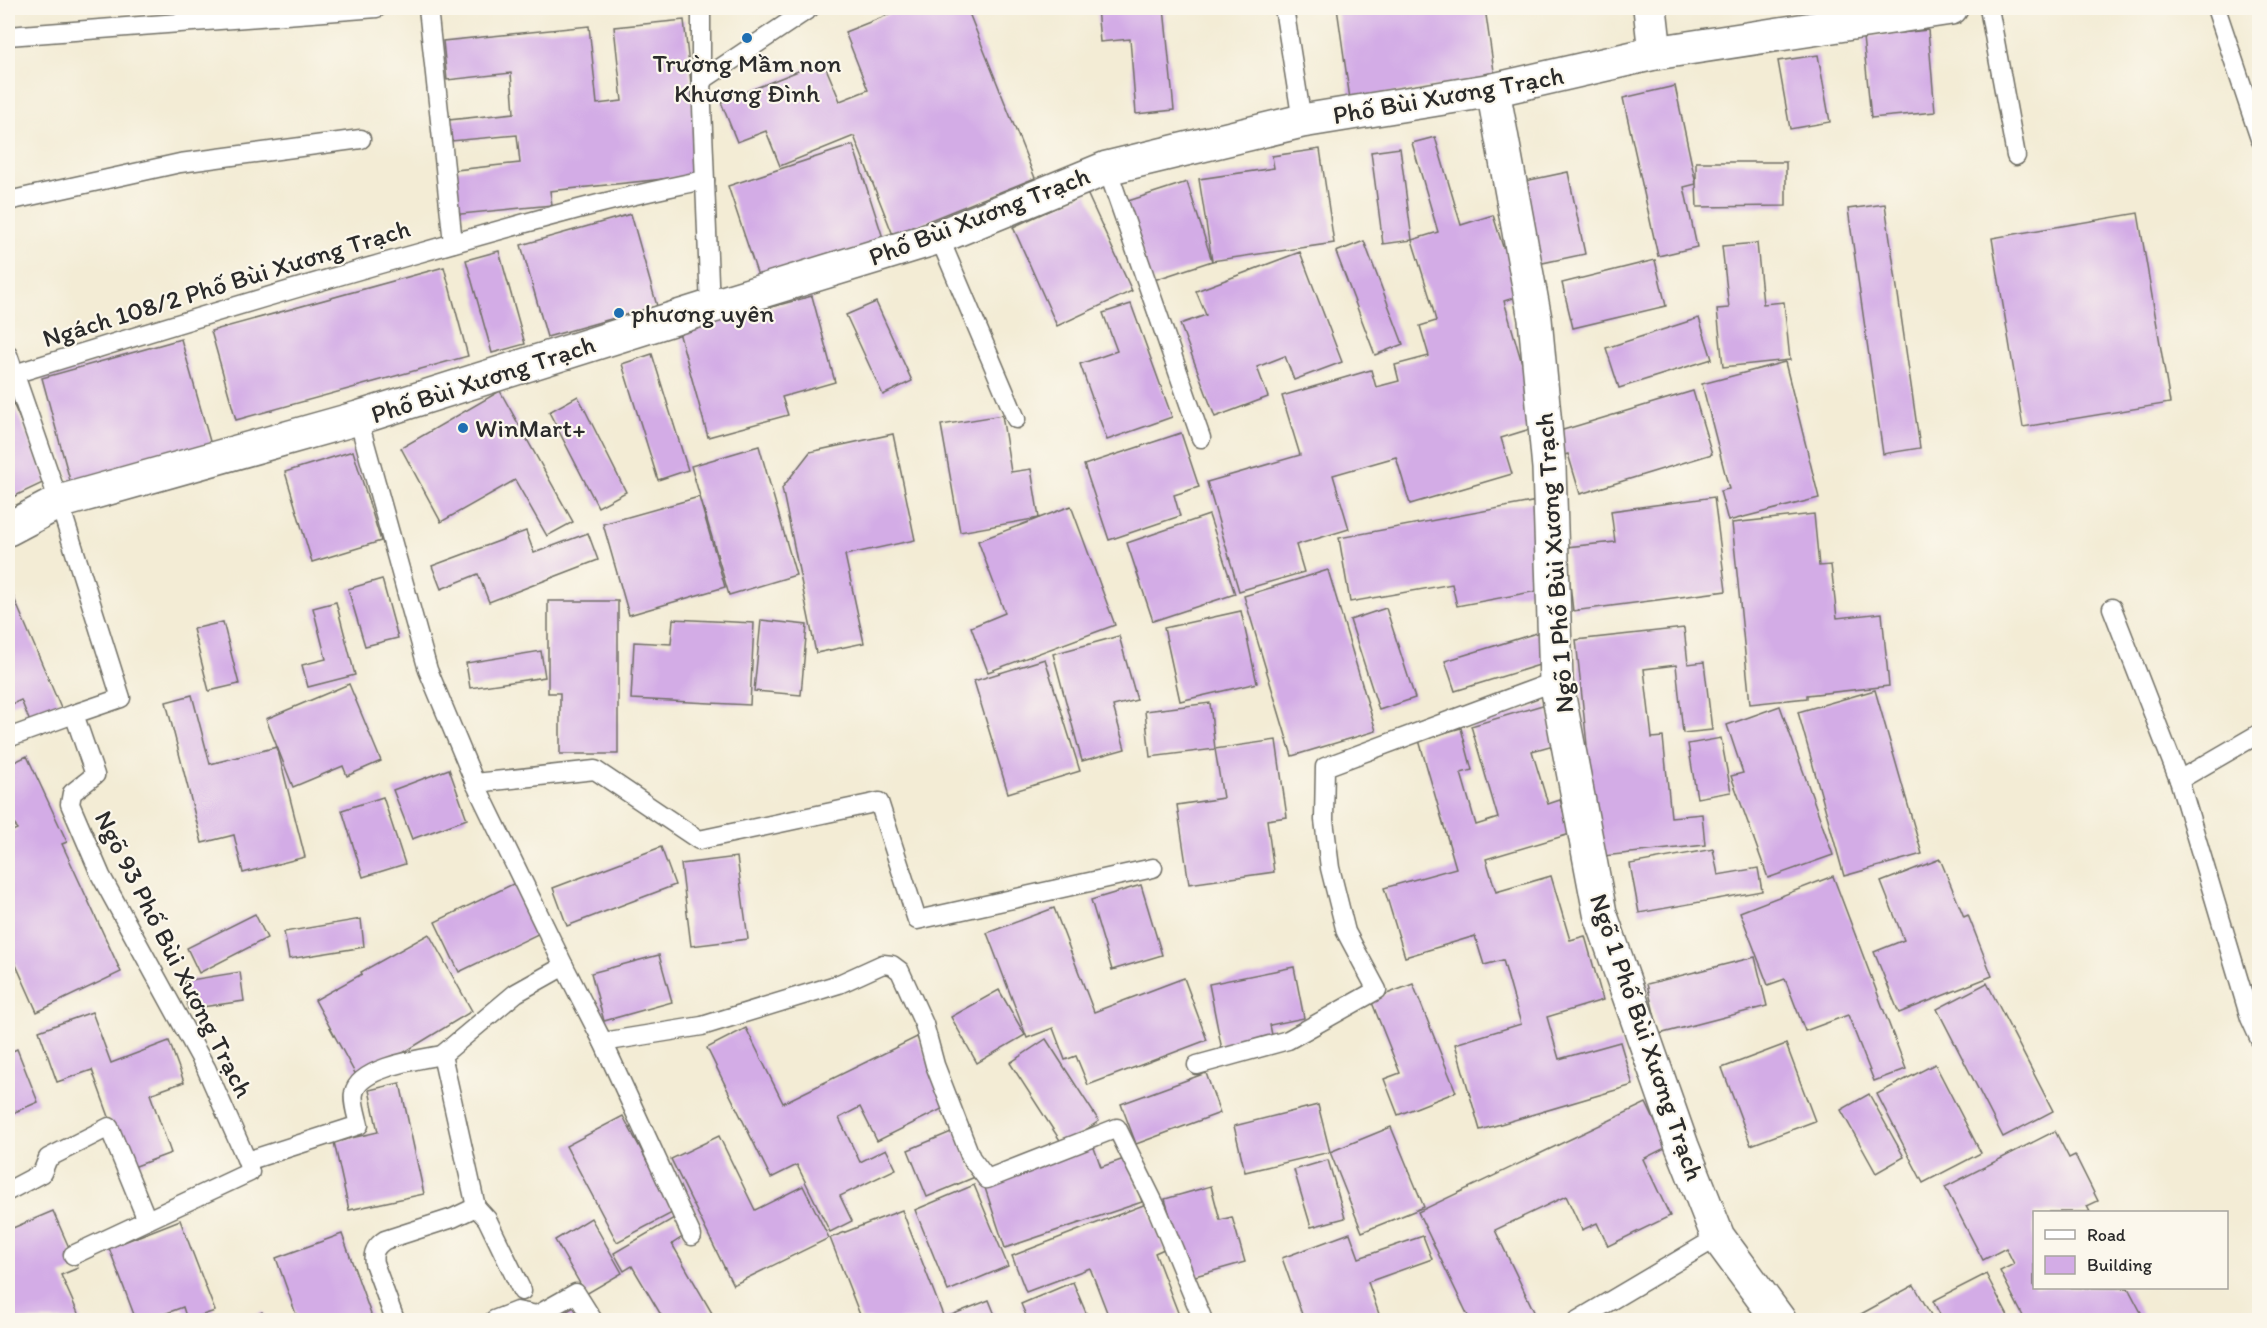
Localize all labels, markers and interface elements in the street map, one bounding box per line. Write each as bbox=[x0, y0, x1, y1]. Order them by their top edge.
marker: Trường Mầm non Khương Đình bbox=[740, 31, 754, 45]
place label: Trường Mầm non Khương Đình bbox=[652, 47, 842, 109]
street label: Phố Bùi Xương Trạch bbox=[1330, 59, 1566, 131]
street label: Phố Bùi Xương Trạch bbox=[864, 159, 1094, 273]
street label: Ngách 108/2 Phố Bùi Xương Trạch bbox=[38, 212, 414, 354]
place label: phương uyên bbox=[631, 297, 775, 329]
marker: phương uyên bbox=[612, 306, 626, 320]
street label: Phố Bùi Xương Trạch bbox=[367, 328, 599, 430]
place label: WinMart+ bbox=[475, 412, 586, 444]
street label: Ngõ 1 Phố Bùi Xương Trạch bbox=[1528, 412, 1580, 714]
marker: WinMart+ bbox=[456, 421, 470, 435]
street label: Ngõ 93 Phố Bùi Xương Trạch bbox=[88, 805, 260, 1103]
street label: Ngõ 1 Phố Bùi Xương Trạch bbox=[1583, 889, 1711, 1185]
legend bbox=[2033, 1211, 2228, 1289]
text: Road bbox=[2087, 1224, 2126, 1246]
text: Building bbox=[2087, 1254, 2153, 1276]

